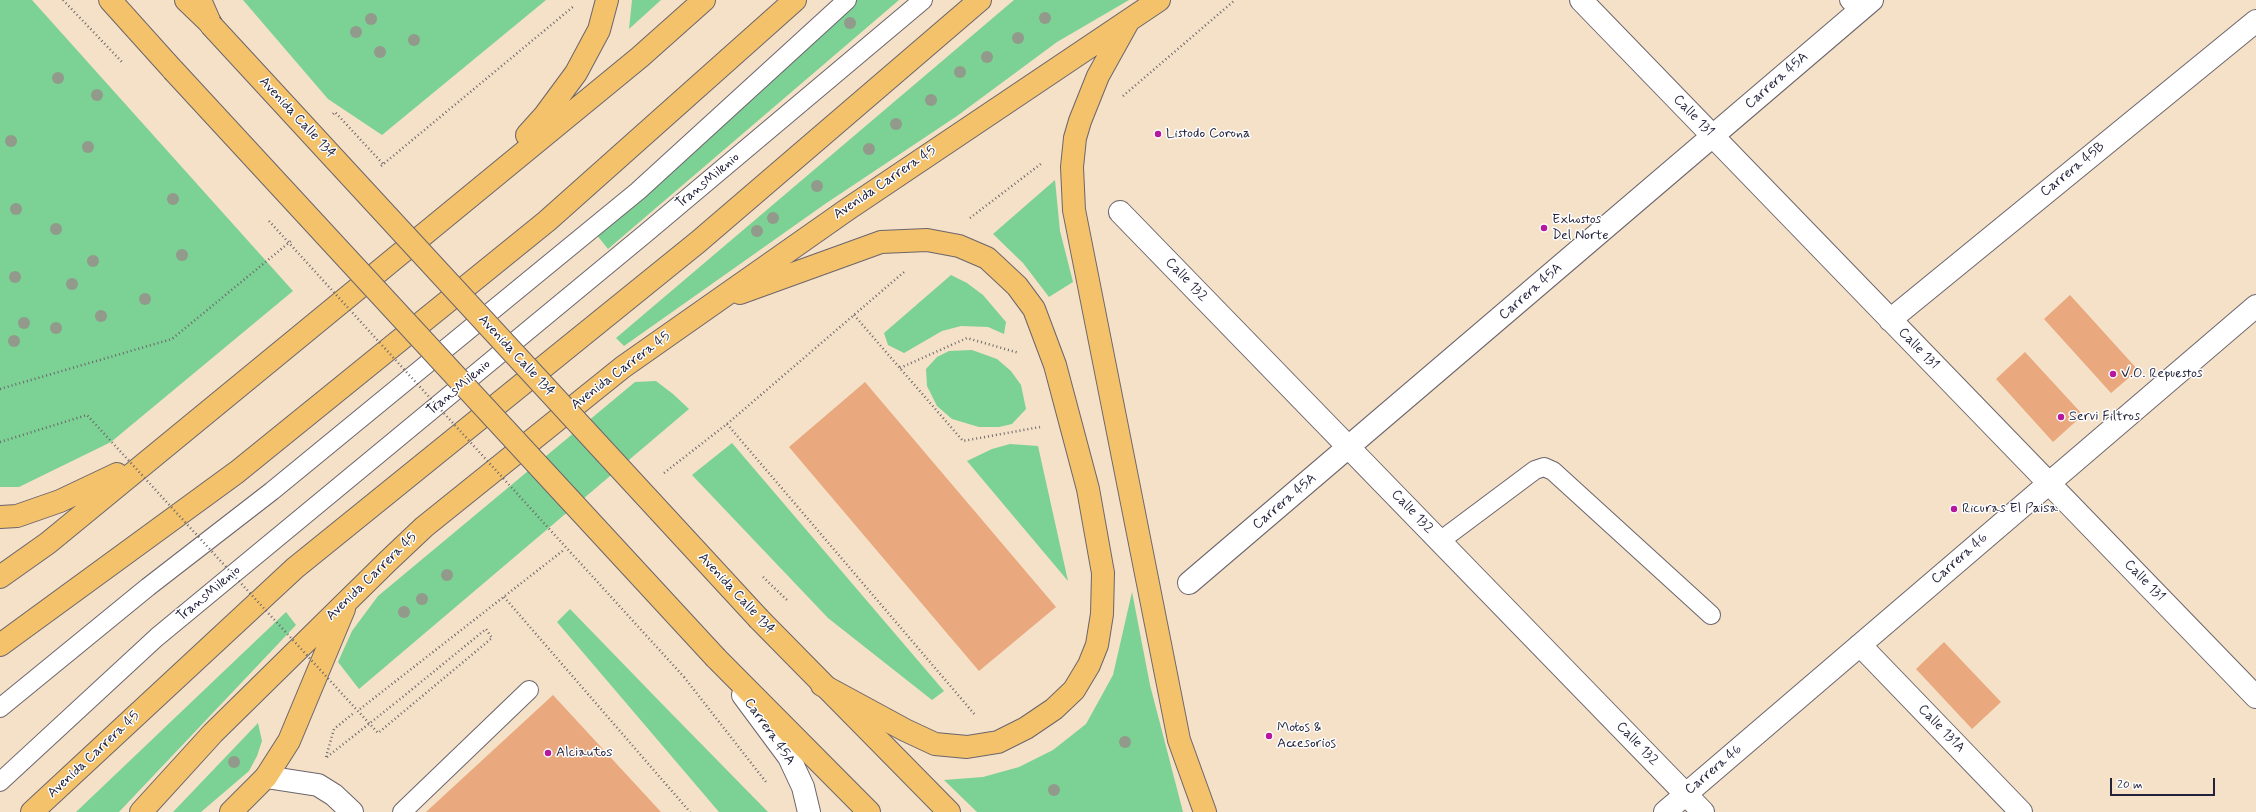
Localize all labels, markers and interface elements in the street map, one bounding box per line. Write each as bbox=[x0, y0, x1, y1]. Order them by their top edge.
street label: Carrera 45A bbox=[1742, 49, 1812, 113]
street label: Avenida Calle 134 bbox=[255, 74, 339, 162]
street label: Calle 131 bbox=[1669, 92, 1717, 140]
place label: Listodo Corona bbox=[1166, 126, 1250, 142]
marker: Listodo Corona bbox=[1153, 129, 1163, 139]
street label: Carrera 45B bbox=[2037, 139, 2109, 201]
street label: Avenida Carrera 45 bbox=[831, 143, 939, 223]
street label: TransMilenio bbox=[673, 149, 743, 213]
place label: Exhostos Del Norte bbox=[1552, 212, 1609, 244]
marker: Exhostos Del Norte bbox=[1539, 223, 1549, 233]
street label: Calle 132 bbox=[1161, 255, 1211, 305]
street label: Carrera 45A bbox=[1496, 260, 1566, 324]
street label: Avenida Calle 134 bbox=[474, 312, 558, 400]
street label: Calle 131 bbox=[1894, 325, 1942, 373]
street label: Avenida Carrera 45 bbox=[568, 328, 674, 414]
street label: TransMilenio bbox=[424, 356, 494, 420]
place label: V.O. Repuestos bbox=[2121, 366, 2203, 382]
marker: V.O. Repuestos bbox=[2108, 369, 2118, 379]
place label: Servi Filtros bbox=[2069, 409, 2140, 425]
marker: Servi Filtros bbox=[2056, 412, 2066, 422]
street label: Carrera 45A bbox=[1250, 470, 1320, 534]
street label: Calle 132 bbox=[1387, 487, 1437, 537]
place label: Ricuras El Paisa bbox=[1962, 501, 2058, 517]
marker: Ricuras El Paisa bbox=[1949, 504, 1959, 514]
street label: Avenida Carrera 45 bbox=[323, 529, 421, 625]
street label: Carrera 46 bbox=[1928, 530, 1992, 588]
street label: Avenida Calle 134 bbox=[694, 550, 778, 638]
street label: Calle 131 bbox=[2120, 557, 2168, 605]
street label: TransMilenio bbox=[174, 562, 244, 626]
street label: Carrera 45A bbox=[740, 695, 798, 769]
street label: Calle 131A bbox=[1914, 701, 1968, 757]
street label: Avenida Carrera 45 bbox=[44, 708, 144, 802]
street label: Calle 132 bbox=[1612, 719, 1662, 769]
place label: Motos & Accesorios bbox=[1277, 720, 1336, 752]
marker: Motos & Accesorios bbox=[1264, 731, 1274, 741]
street label: Carrera 46 bbox=[1682, 741, 1746, 799]
place label: Alciautos bbox=[556, 745, 612, 761]
marker: Alciautos bbox=[543, 748, 553, 758]
scale bar bbox=[2112, 770, 2217, 796]
text: 20 m bbox=[2117, 777, 2143, 793]

